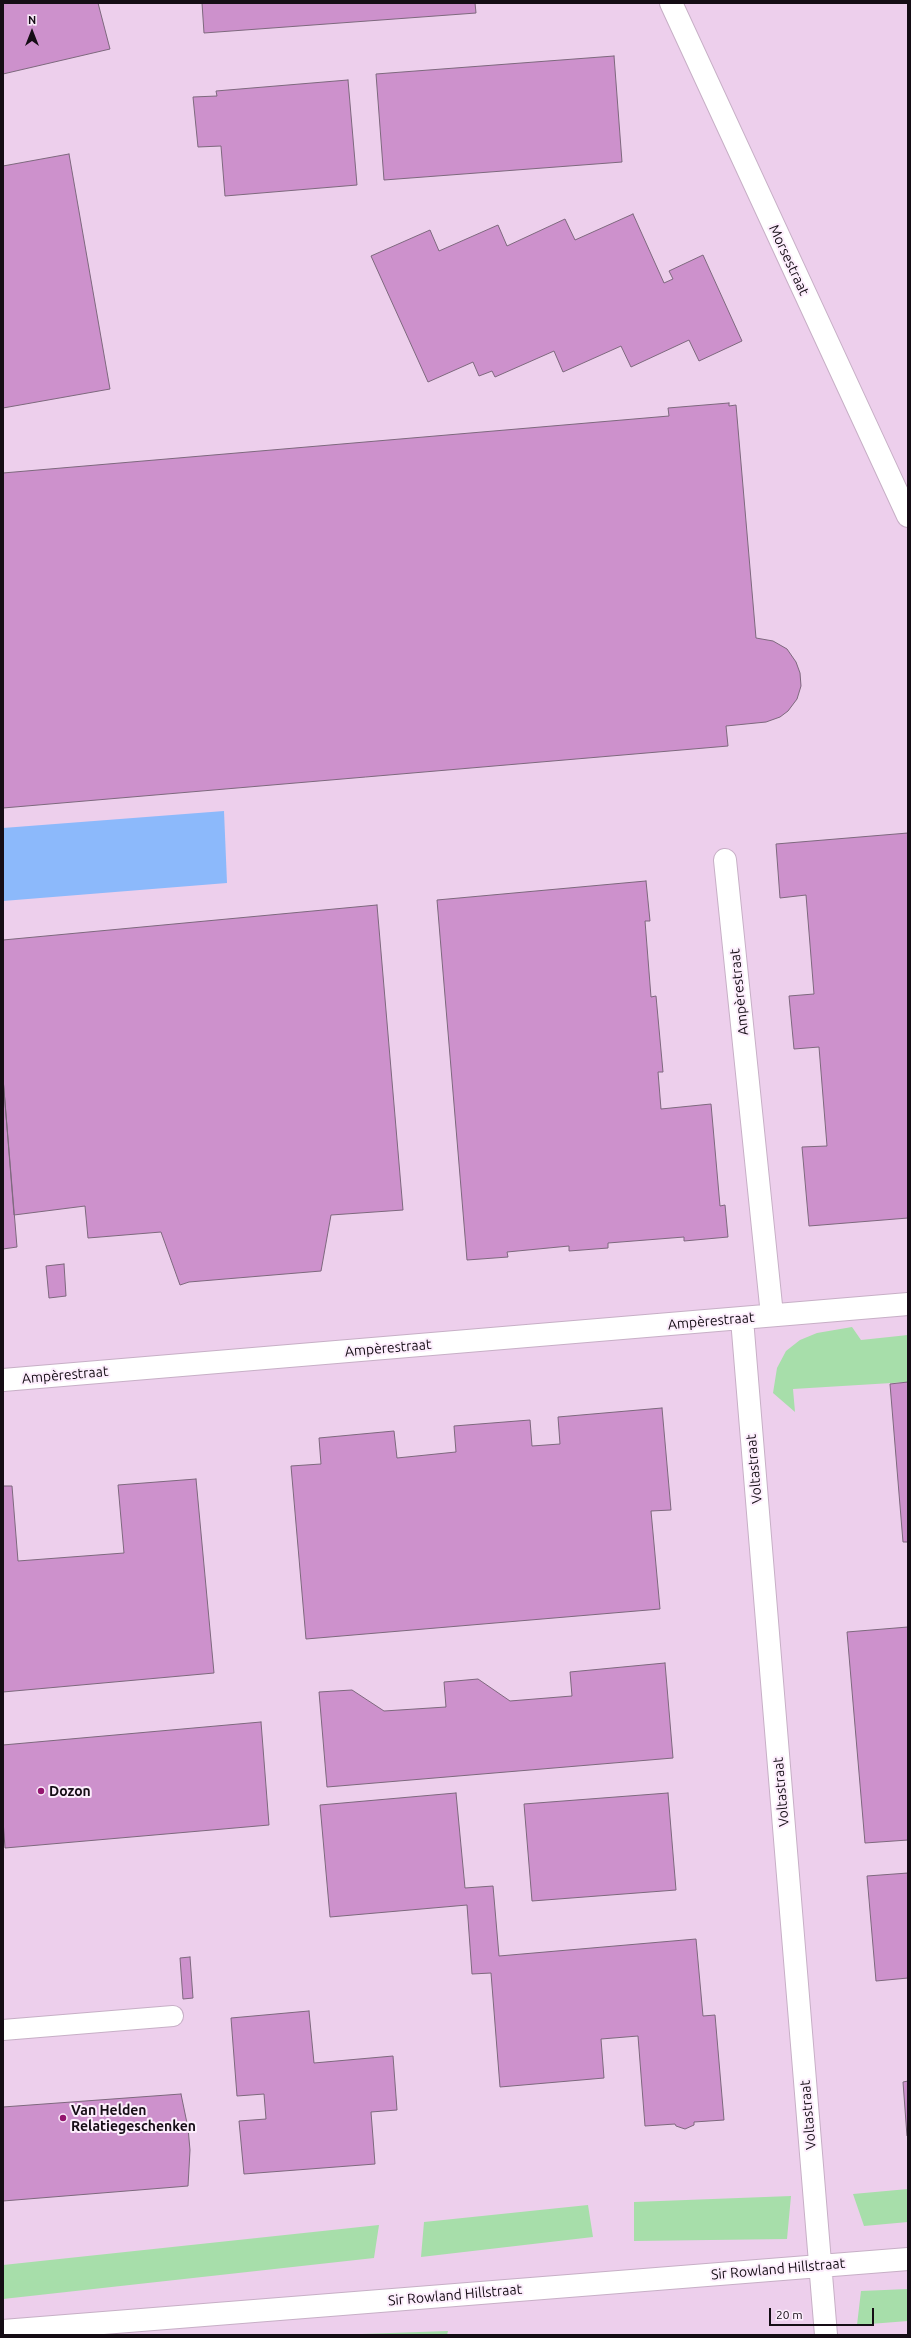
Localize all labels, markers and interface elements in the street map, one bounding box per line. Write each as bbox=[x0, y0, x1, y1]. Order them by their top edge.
north arrow bbox=[12, 12, 52, 52]
text: N bbox=[28, 14, 36, 26]
street label: Morsestraat bbox=[765, 222, 813, 298]
street label: Ampèrestraat bbox=[726, 948, 752, 1036]
street label: Ampèrestraat bbox=[667, 1309, 755, 1333]
street label: Ampèrestraat bbox=[344, 1336, 432, 1360]
street label: Ampèrestraat bbox=[21, 1363, 109, 1387]
street label: Voltastraat bbox=[743, 1434, 765, 1504]
street label: Voltastraat bbox=[770, 1757, 792, 1827]
place label: Dozon bbox=[49, 1783, 91, 1799]
marker: Dozon bbox=[36, 1786, 46, 1796]
street label: Voltastraat bbox=[797, 2080, 819, 2150]
place label: Van Helden Relatiegeschenken bbox=[71, 2102, 196, 2134]
marker: Van Helden Relatiegeschenken bbox=[58, 2113, 68, 2123]
street label: Sir Rowland Hillstraat bbox=[710, 2255, 846, 2283]
street label: Sir Rowland Hillstraat bbox=[387, 2281, 523, 2309]
scale bar bbox=[771, 2300, 876, 2326]
text: 20 m bbox=[776, 2308, 803, 2321]

